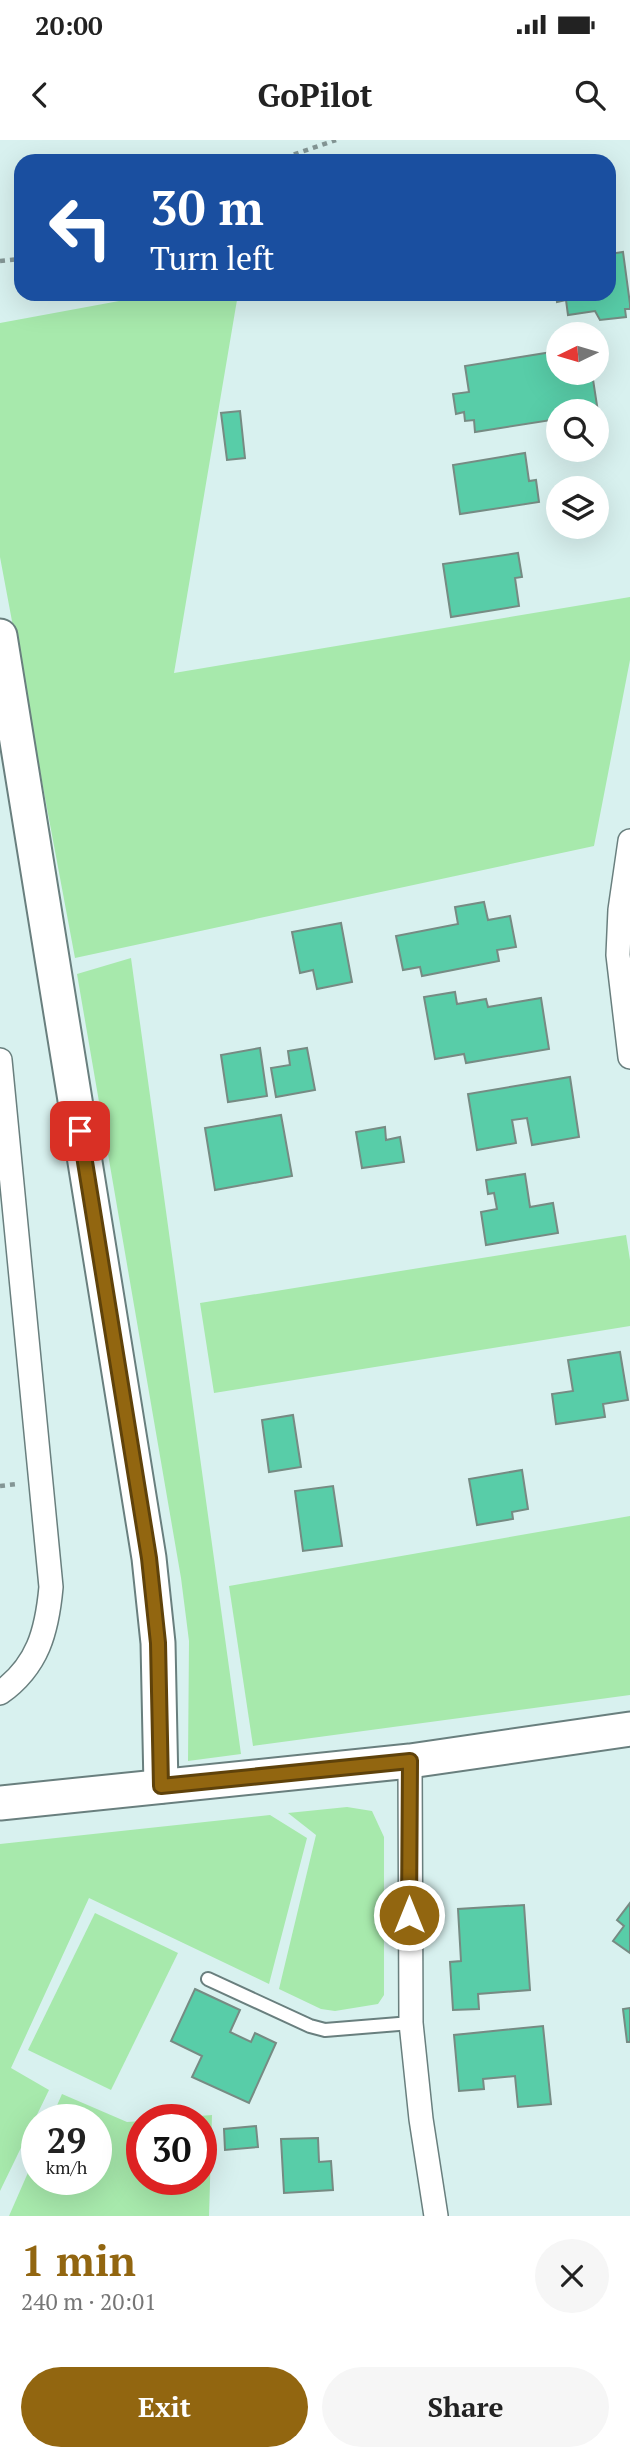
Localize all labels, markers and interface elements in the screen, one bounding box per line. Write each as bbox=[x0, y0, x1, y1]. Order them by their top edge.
text: 20:00 bbox=[35, 8, 103, 42]
text: GoPilot bbox=[257, 74, 373, 116]
icon: back bbox=[21, 76, 59, 114]
icon: search bbox=[571, 76, 609, 114]
text: 30 m bbox=[150, 174, 264, 239]
icon: left bbox=[35, 182, 126, 273]
text: Turn left bbox=[150, 237, 274, 279]
north arrow bbox=[546, 322, 609, 385]
map controls bbox=[546, 322, 609, 539]
button: search bbox=[546, 399, 609, 462]
button: layers bbox=[546, 476, 609, 539]
pin bbox=[50, 1101, 110, 1161]
icon: arrive bbox=[61, 1112, 99, 1150]
position arrow bbox=[372, 1878, 446, 1952]
speed limit sign: 30 bbox=[126, 2104, 217, 2195]
text: 29 bbox=[47, 2117, 86, 2163]
text: km/h bbox=[46, 2155, 87, 2179]
text: 1 min bbox=[21, 2232, 136, 2288]
button: close bbox=[535, 2239, 609, 2313]
text: 240 m · 20:01 bbox=[21, 2286, 156, 2317]
button: Exit bbox=[21, 2367, 308, 2447]
button: Share bbox=[322, 2367, 609, 2447]

